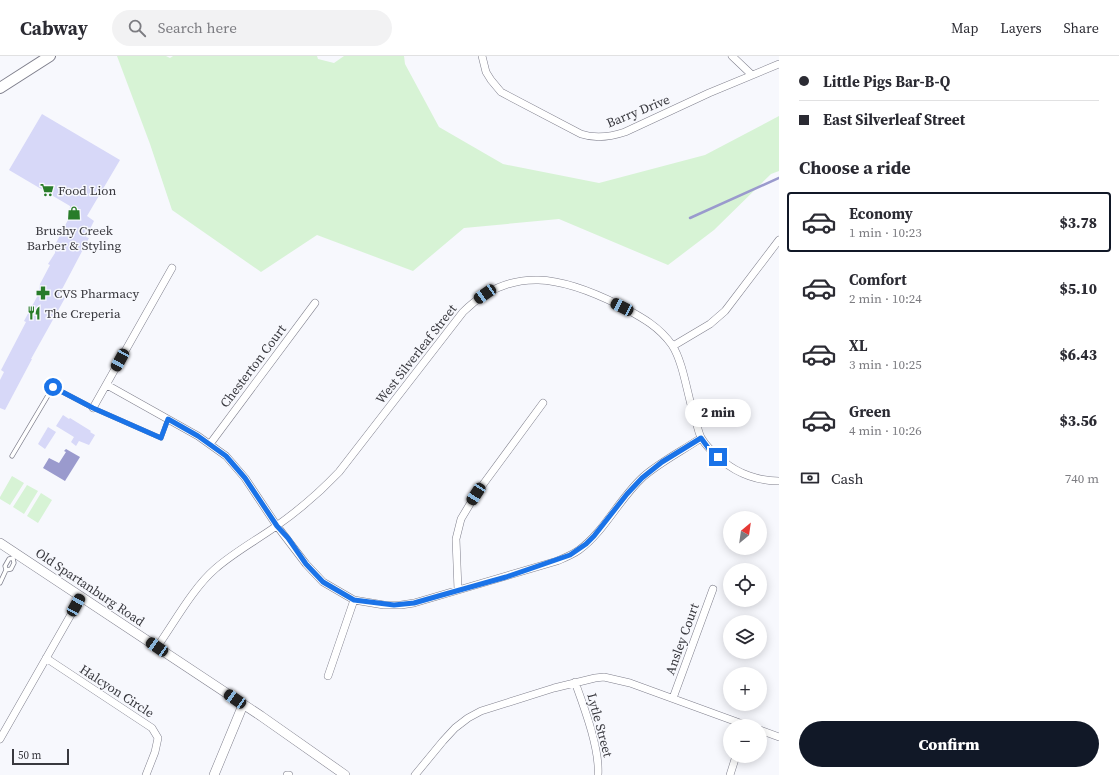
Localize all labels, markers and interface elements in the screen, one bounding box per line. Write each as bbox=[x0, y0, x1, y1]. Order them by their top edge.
search box bbox=[112, 10, 392, 46]
text: Cabway bbox=[20, 15, 88, 41]
icon: search bbox=[126, 17, 148, 39]
text: Search here bbox=[158, 17, 237, 38]
text: Map bbox=[951, 18, 978, 38]
text: Layers bbox=[1000, 18, 1042, 38]
text: Share bbox=[1064, 18, 1099, 38]
text: Little Pigs Bar-B-Q bbox=[823, 71, 950, 92]
street label: Barry Drive bbox=[604, 90, 673, 131]
text: East Silverleaf Street bbox=[823, 109, 965, 130]
text: Choose a ride bbox=[799, 155, 911, 180]
supermarket icon: Food Lion bbox=[39, 182, 55, 198]
place label: Food Lion bbox=[58, 182, 116, 199]
text: Economy bbox=[849, 203, 913, 224]
icon: car bbox=[801, 204, 837, 240]
shop icon: Brushy Creek Barber & Styling bbox=[66, 205, 82, 221]
text: $3.78 bbox=[1059, 212, 1097, 233]
place label: Brushy Creek Barber & Styling bbox=[27, 222, 122, 254]
text: 1 min · 10:23 bbox=[849, 224, 922, 241]
text: Comfort bbox=[849, 269, 907, 290]
icon: car bbox=[801, 270, 837, 306]
text: $5.10 bbox=[1059, 278, 1097, 299]
car bbox=[472, 282, 498, 306]
pharmacy icon: CVS Pharmacy bbox=[35, 285, 51, 301]
place label: CVS Pharmacy bbox=[54, 285, 139, 302]
text: 2 min · 10:24 bbox=[849, 290, 922, 307]
car bbox=[609, 296, 635, 318]
street label: West Silverleaf Street bbox=[372, 300, 461, 407]
restaurant icon: The Creperia bbox=[26, 305, 42, 321]
place label: The Creperia bbox=[45, 305, 121, 322]
street label: Chesterton Court bbox=[216, 320, 290, 411]
text: XL bbox=[849, 335, 868, 356]
icon: car bbox=[801, 336, 837, 372]
text: $6.43 bbox=[1059, 344, 1097, 365]
car bbox=[109, 347, 131, 373]
text: 3 min · 10:25 bbox=[849, 356, 922, 373]
route start bbox=[44, 378, 62, 396]
callout: 2 min bbox=[685, 399, 751, 427]
text: Green bbox=[849, 401, 891, 422]
icon: car bbox=[801, 402, 837, 438]
text: 2 min bbox=[701, 404, 735, 421]
text: $3.56 bbox=[1059, 410, 1097, 431]
text: 4 min · 10:26 bbox=[849, 422, 922, 439]
route end bbox=[709, 448, 727, 466]
icon: cash bbox=[799, 467, 821, 489]
text: Cash bbox=[831, 468, 863, 489]
text: 740 m bbox=[1065, 470, 1099, 487]
car bbox=[464, 481, 488, 507]
north arrow bbox=[723, 511, 767, 555]
map controls bbox=[723, 511, 767, 763]
street label: Old Spartanburg Road bbox=[32, 544, 148, 630]
button: locate bbox=[723, 563, 767, 607]
car bbox=[65, 592, 87, 618]
street label: Ansley Court bbox=[661, 600, 703, 677]
button: layers bbox=[723, 615, 767, 659]
car bbox=[144, 635, 170, 659]
street label: Halcyon Circle bbox=[77, 661, 158, 722]
button: + bbox=[723, 667, 767, 711]
car bbox=[222, 687, 248, 711]
street label: Lytle Street bbox=[583, 691, 617, 760]
button: − bbox=[723, 719, 767, 763]
button: Confirm bbox=[799, 721, 1099, 767]
scale bar bbox=[12, 747, 69, 766]
text: 50 m bbox=[18, 748, 41, 763]

